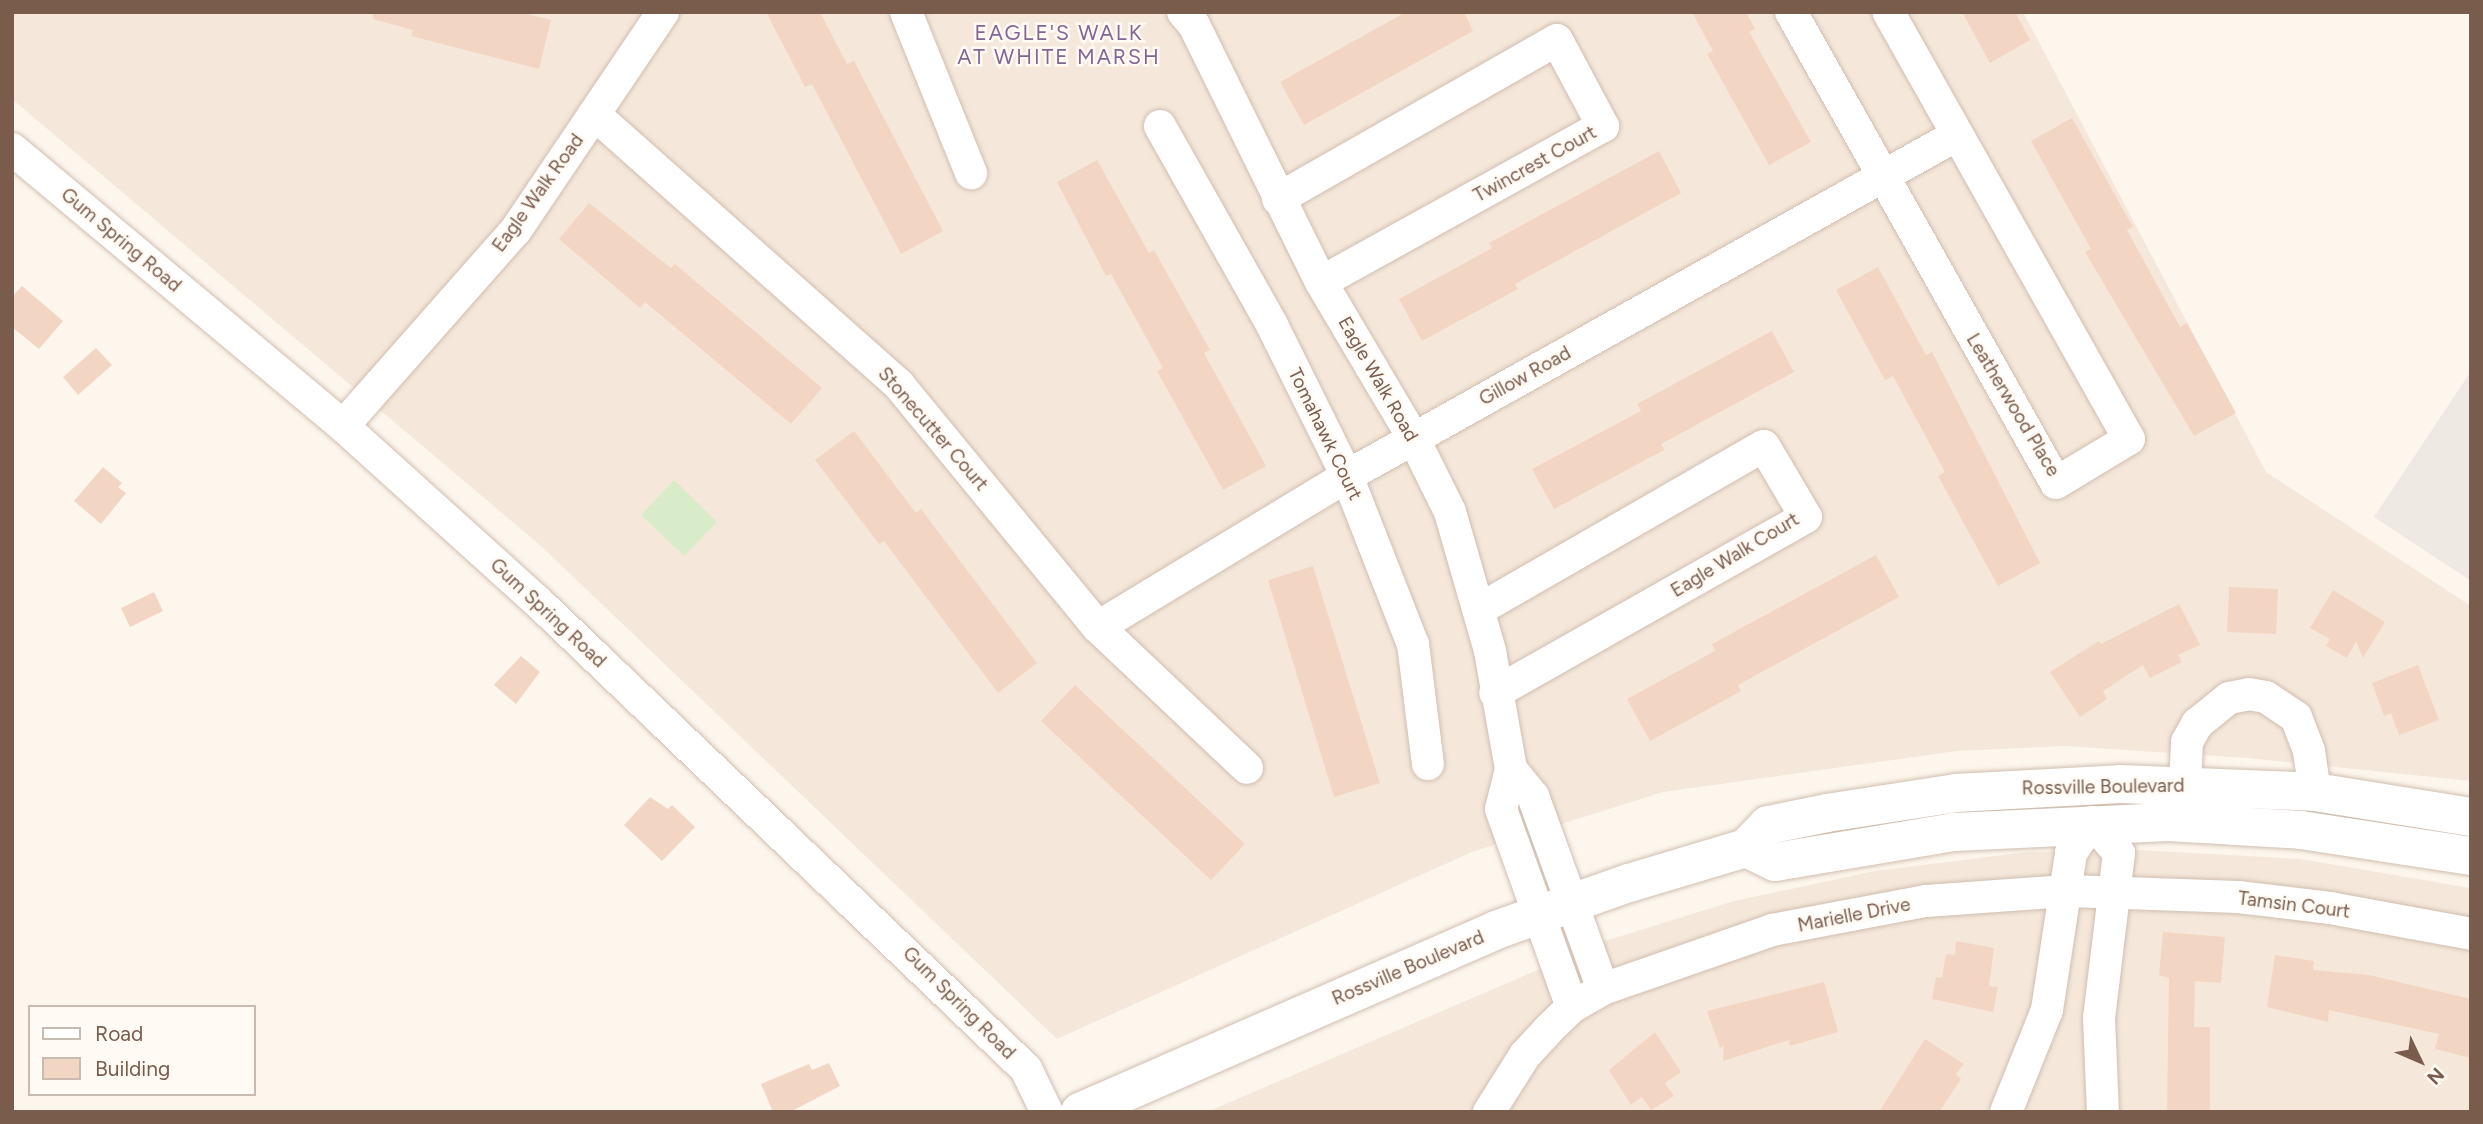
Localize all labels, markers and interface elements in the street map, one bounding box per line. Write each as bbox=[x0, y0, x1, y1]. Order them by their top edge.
district label: EAGLE'S WALK AT WHITE MARSH bbox=[959, 20, 1159, 70]
street label: Twincrest Court bbox=[1470, 121, 1600, 207]
street label: Eagle Walk Road bbox=[488, 130, 588, 256]
street label: Gum Spring Road bbox=[56, 183, 186, 297]
street label: Eagle Walk Road bbox=[1333, 313, 1423, 445]
street label: Leatherwood Place bbox=[1961, 329, 2065, 481]
street label: Gillow Road bbox=[1475, 341, 1575, 411]
street label: Stonecutter Court bbox=[873, 362, 993, 496]
street label: Tomahawk Court bbox=[1283, 364, 1367, 504]
street label: Eagle Walk Court bbox=[1667, 508, 1803, 602]
street label: Gum Spring Road bbox=[485, 554, 611, 672]
street label: Rossville Boulevard bbox=[2021, 774, 2185, 800]
street label: Tamsin Court bbox=[2237, 887, 2351, 923]
street label: Marielle Drive bbox=[1796, 893, 1912, 937]
street label: Rossville Boulevard bbox=[1329, 926, 1487, 1010]
street label: Gum Spring Road bbox=[898, 942, 1020, 1064]
legend bbox=[28, 1005, 256, 1096]
text: Road bbox=[95, 1021, 143, 1046]
north arrow bbox=[2385, 1026, 2455, 1096]
text: Building bbox=[95, 1056, 170, 1081]
text: N bbox=[2422, 1063, 2449, 1089]

